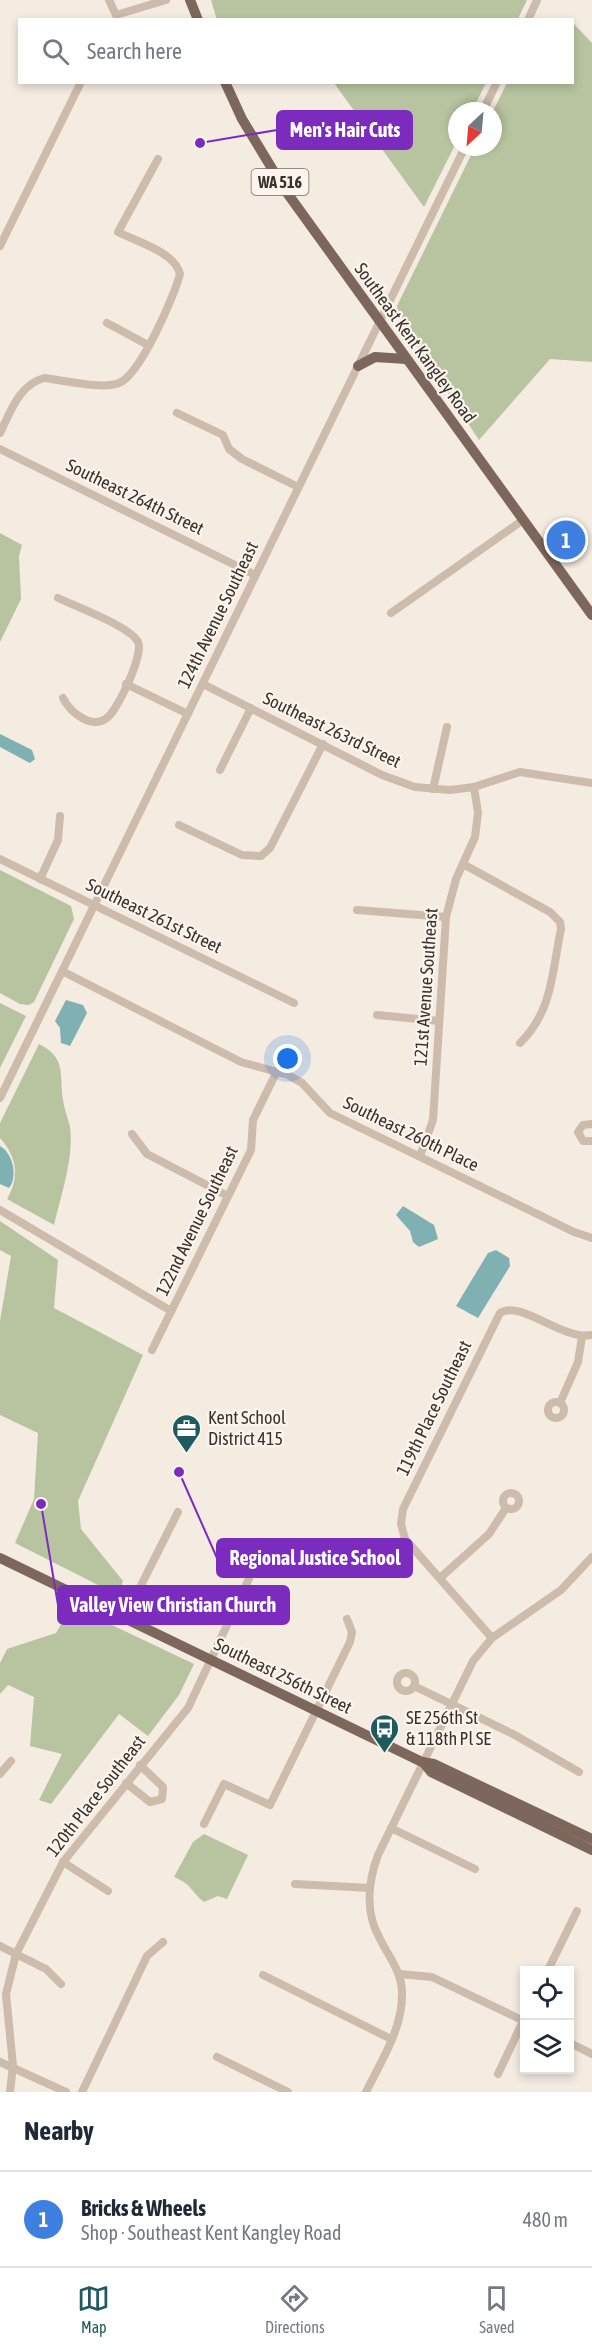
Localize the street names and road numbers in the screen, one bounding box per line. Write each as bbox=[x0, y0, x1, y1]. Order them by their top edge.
road number: WA 516 bbox=[252, 169, 308, 195]
street label: Southeast Kent Kangley Road bbox=[350, 259, 480, 427]
street label: Southeast 264th Street bbox=[63, 454, 207, 539]
street label: 124th Avenue Southeast bbox=[173, 538, 262, 692]
street label: Southeast 263rd Street bbox=[260, 687, 404, 772]
street label: Southeast 261st Street bbox=[83, 874, 225, 957]
street label: 121st Avenue Southeast bbox=[410, 907, 442, 1067]
street label: Southeast 260th Place bbox=[340, 1092, 482, 1175]
street label: 122nd Avenue Southeast bbox=[151, 1142, 242, 1299]
street label: 119th Place Southeast bbox=[392, 1337, 475, 1479]
street label: Southeast 256th Street bbox=[211, 1633, 355, 1718]
street label: 120th Place Southeast bbox=[42, 1731, 149, 1860]

